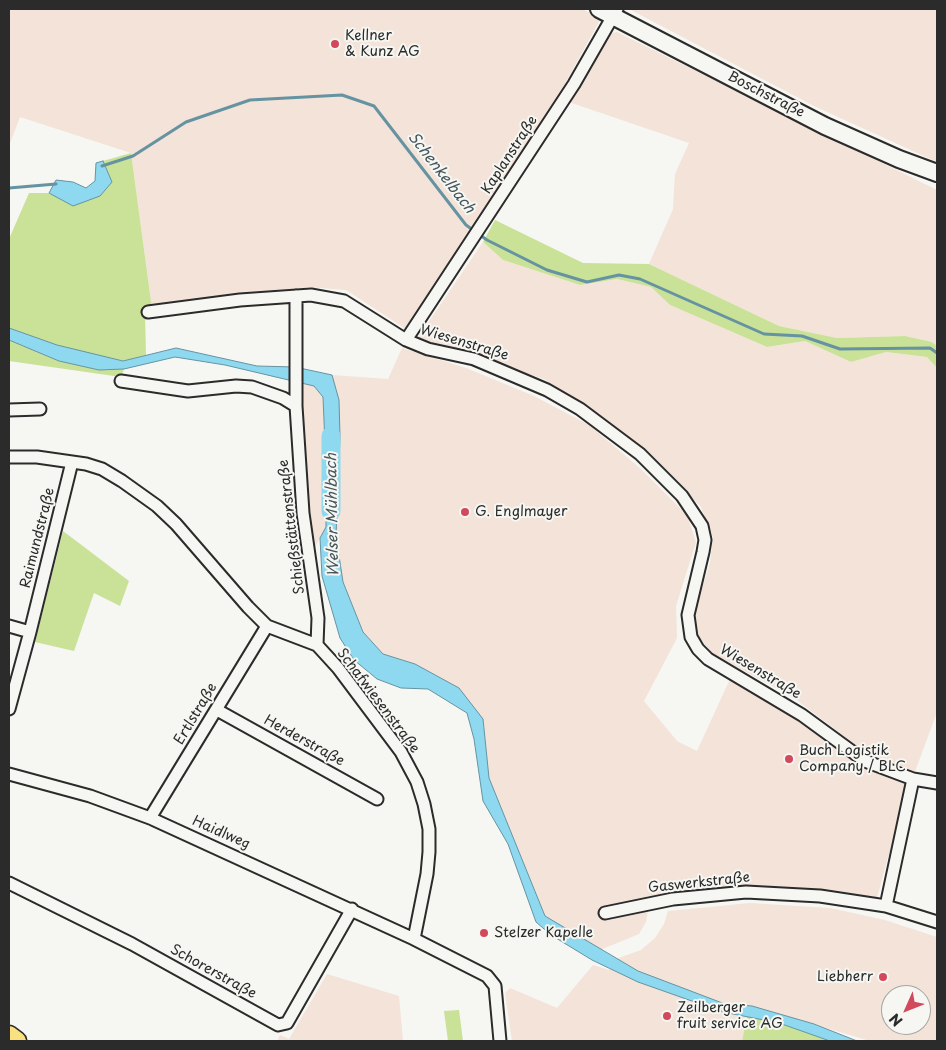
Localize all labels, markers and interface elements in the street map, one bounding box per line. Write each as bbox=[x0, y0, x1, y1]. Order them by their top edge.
place label: Kellner & Kunz AG bbox=[345, 28, 420, 60]
marker: Kellner & Kunz AG bbox=[329, 38, 341, 50]
street label: Boschstraße bbox=[725, 68, 807, 122]
street label: Kaplanstraße bbox=[479, 113, 541, 197]
water label: Schenkelbach bbox=[404, 129, 478, 217]
street label: Wiesenstraße bbox=[418, 322, 510, 364]
water label: Welser Mühlbach bbox=[323, 453, 343, 577]
street label: Schießstättenstraße bbox=[275, 459, 309, 595]
street label: Raimundstraße bbox=[17, 486, 59, 590]
place label: G. Englmayer bbox=[475, 504, 568, 520]
marker: G. Englmayer bbox=[459, 506, 471, 518]
street label: Wiesenstraße bbox=[716, 641, 804, 703]
street label: Schafwiesenstraße bbox=[333, 645, 423, 757]
street label: Ertlstraße bbox=[171, 680, 221, 748]
street label: Herderstraße bbox=[261, 712, 347, 770]
place label: Buch Logistik Company / BLC bbox=[799, 743, 906, 776]
marker: Buch Logistik Company / BLC bbox=[783, 753, 795, 765]
street label: Haidlweg bbox=[189, 813, 253, 853]
street label: Gaswerkstraße bbox=[647, 869, 751, 897]
place label: Stelzer Kapelle bbox=[494, 925, 593, 941]
marker: Stelzer Kapelle bbox=[478, 927, 490, 939]
street label: Schorerstraße bbox=[167, 941, 259, 1003]
place label: Liebherr bbox=[817, 969, 873, 985]
marker: Liebherr bbox=[877, 971, 889, 983]
north arrow bbox=[881, 985, 931, 1035]
place label: Zeilberger fruit service AG bbox=[677, 1000, 783, 1032]
text: N bbox=[884, 1009, 907, 1031]
marker: Zeilberger fruit service AG bbox=[661, 1010, 673, 1022]

